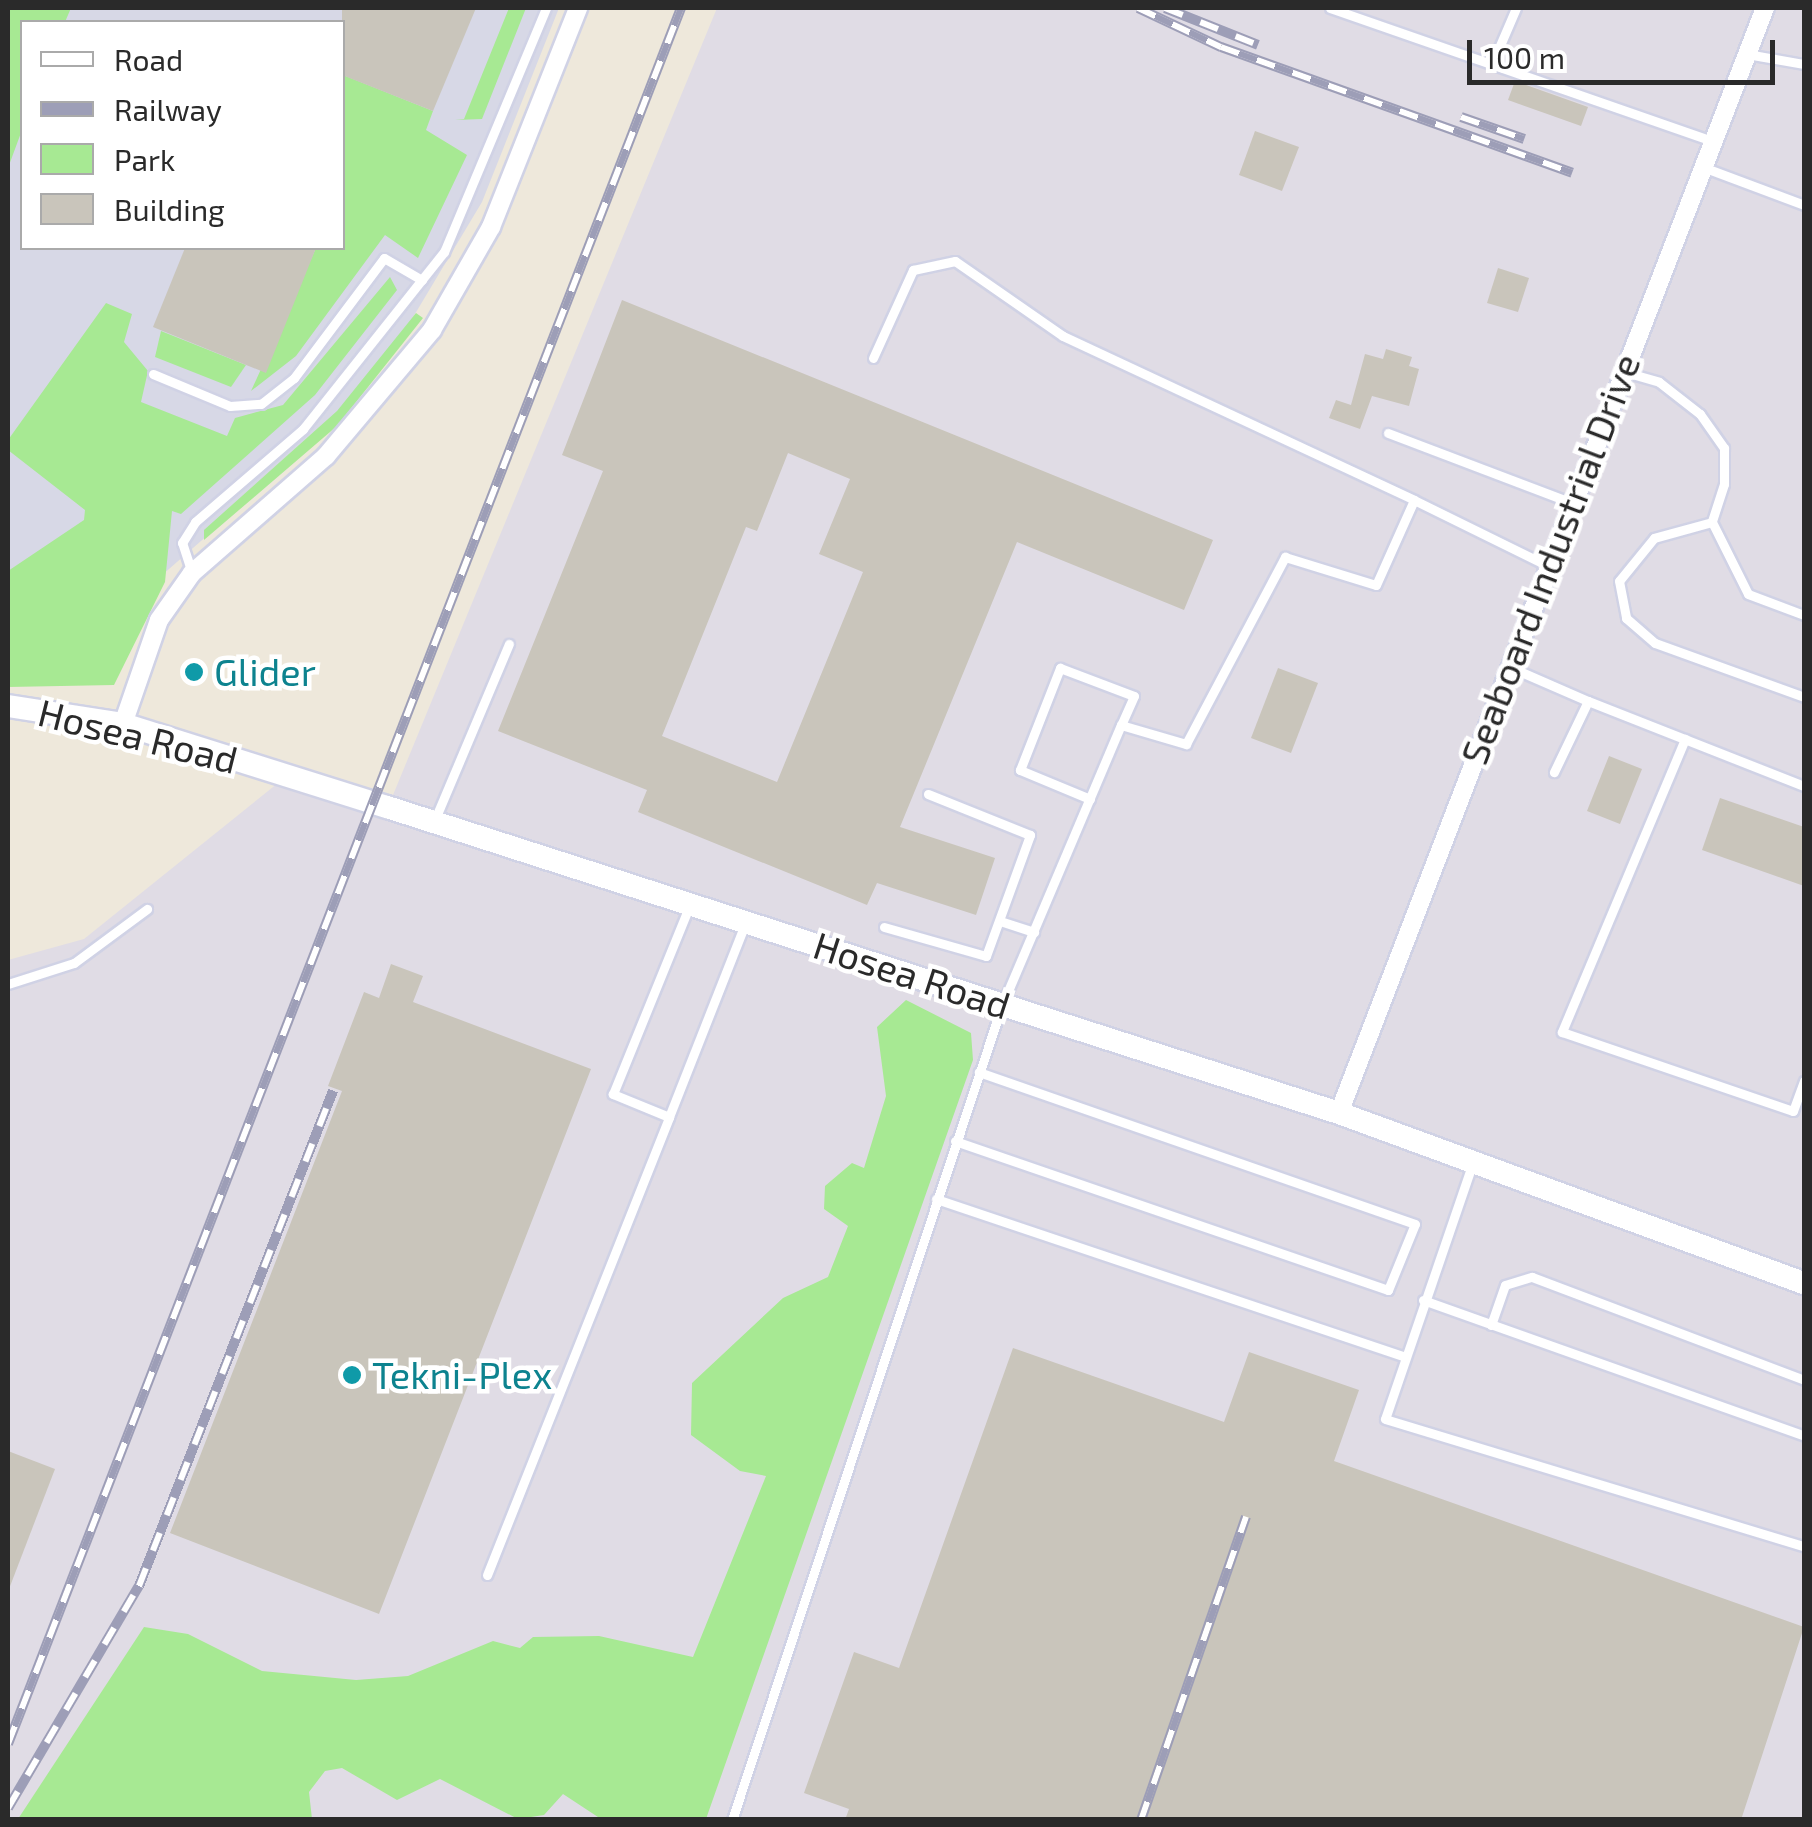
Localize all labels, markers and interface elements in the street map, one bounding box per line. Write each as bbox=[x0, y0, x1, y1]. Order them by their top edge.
legend bbox=[20, 20, 345, 250]
scale bar bbox=[1472, 20, 1780, 82]
text: 100 m bbox=[1484, 39, 1565, 75]
text: Road bbox=[114, 41, 183, 77]
text: Railway bbox=[114, 91, 222, 127]
text: Park bbox=[114, 141, 175, 177]
text: Building bbox=[114, 191, 225, 227]
street label: Seaboard Industrial Drive bbox=[1450, 347, 1650, 771]
place label: Glider bbox=[214, 649, 316, 695]
marker: Glider bbox=[183, 661, 205, 683]
street label: Hosea Road bbox=[34, 689, 242, 783]
street label: Hosea Road bbox=[808, 922, 1016, 1028]
place label: Tekni-Plex bbox=[372, 1352, 552, 1398]
marker: Tekni-Plex bbox=[341, 1364, 363, 1386]

